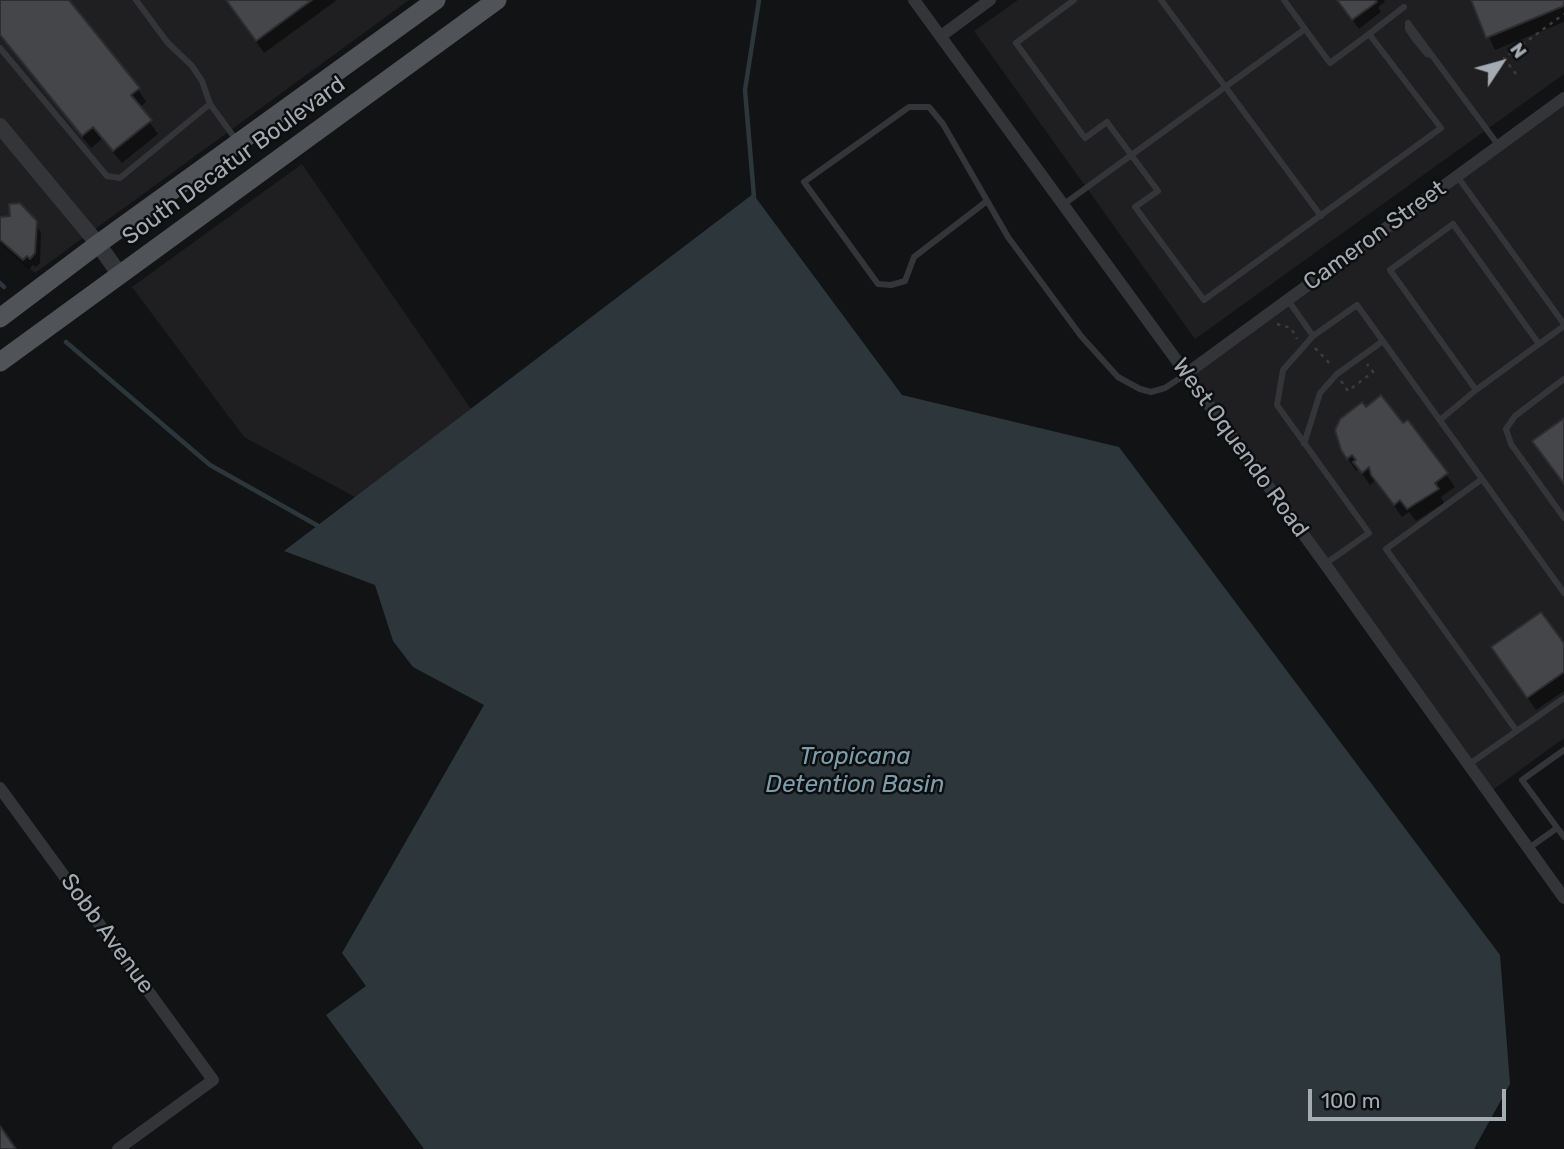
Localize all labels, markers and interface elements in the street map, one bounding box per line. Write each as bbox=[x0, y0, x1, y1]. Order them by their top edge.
north arrow bbox=[1466, 28, 1536, 98]
text: N bbox=[1505, 38, 1532, 63]
street label: South Decatur Boulevard bbox=[117, 71, 351, 251]
street label: Cameron Street bbox=[1298, 175, 1452, 297]
street label: West Oquendo Road bbox=[1166, 353, 1314, 543]
water label: Tropicana Detention Basin bbox=[766, 743, 944, 799]
street label: Sobb Avenue bbox=[54, 869, 160, 999]
scale bar bbox=[1312, 1076, 1510, 1120]
text: 100 m bbox=[1321, 1088, 1380, 1113]

